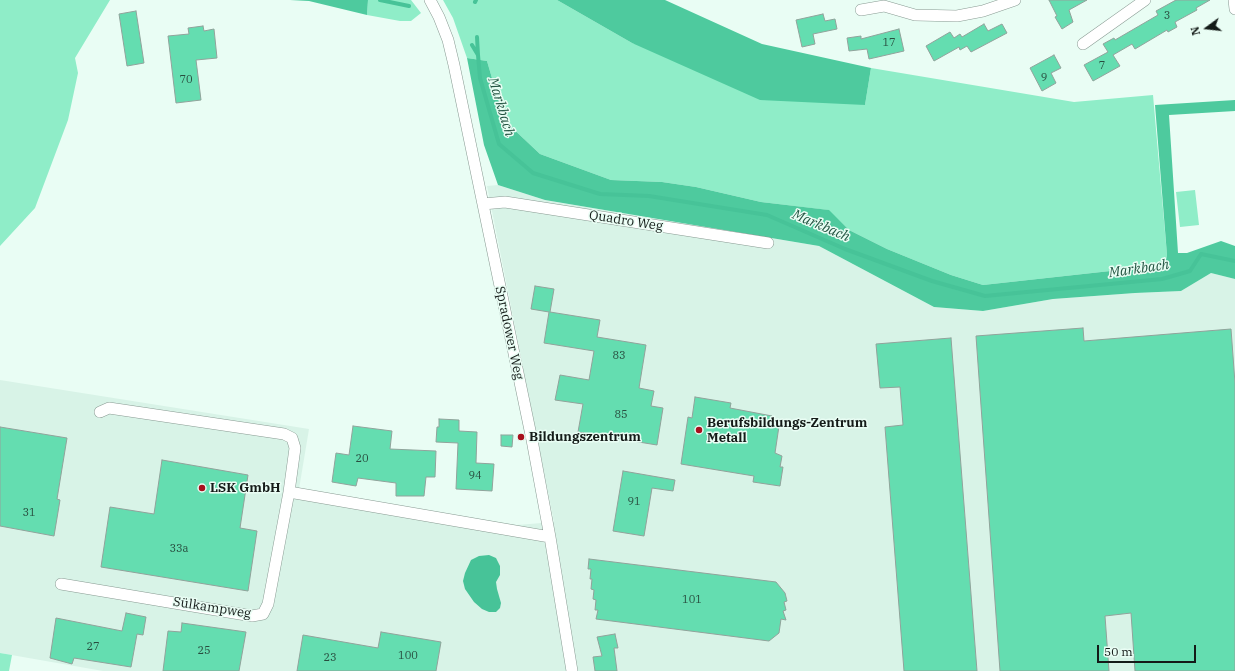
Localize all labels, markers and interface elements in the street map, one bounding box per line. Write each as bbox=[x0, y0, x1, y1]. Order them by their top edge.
north arrow bbox=[1187, 8, 1227, 48]
house number: 3 bbox=[1164, 9, 1170, 23]
text: N bbox=[1188, 25, 1203, 37]
house number: 17 bbox=[882, 36, 896, 50]
house number: 7 bbox=[1099, 59, 1105, 73]
house number: 9 bbox=[1041, 71, 1047, 85]
house number: 70 bbox=[179, 73, 193, 87]
water label: Markbach bbox=[484, 75, 518, 139]
water label: Markbach bbox=[790, 206, 852, 246]
street label: Quadro Weg bbox=[588, 207, 664, 235]
water label: Markbach bbox=[1108, 256, 1170, 282]
street label: Spradower Weg bbox=[491, 285, 527, 381]
house number: 83 bbox=[612, 349, 626, 363]
house number: 85 bbox=[614, 408, 628, 422]
place label: Berufsbildungs-Zentrum Metall bbox=[707, 415, 867, 446]
marker: Berufsbildungs-Zentrum Metall bbox=[694, 425, 704, 435]
place label: Bildungszentrum bbox=[529, 429, 641, 445]
marker: Bildungszentrum bbox=[516, 432, 526, 442]
house number: 20 bbox=[355, 452, 369, 466]
house number: 94 bbox=[468, 469, 482, 483]
place label: LSK GmbH bbox=[210, 480, 281, 496]
marker: LSK GmbH bbox=[197, 483, 207, 493]
house number: 91 bbox=[627, 495, 641, 509]
house number: 31 bbox=[22, 506, 36, 520]
house number: 33a bbox=[169, 542, 189, 556]
house number: 101 bbox=[682, 593, 702, 607]
street label: Sülkampweg bbox=[172, 594, 252, 622]
scale bar bbox=[1099, 637, 1198, 663]
house number: 27 bbox=[86, 640, 100, 654]
house number: 25 bbox=[197, 644, 211, 658]
text: 50 m bbox=[1104, 644, 1133, 659]
house number: 100 bbox=[398, 649, 418, 663]
house number: 23 bbox=[323, 651, 337, 665]

